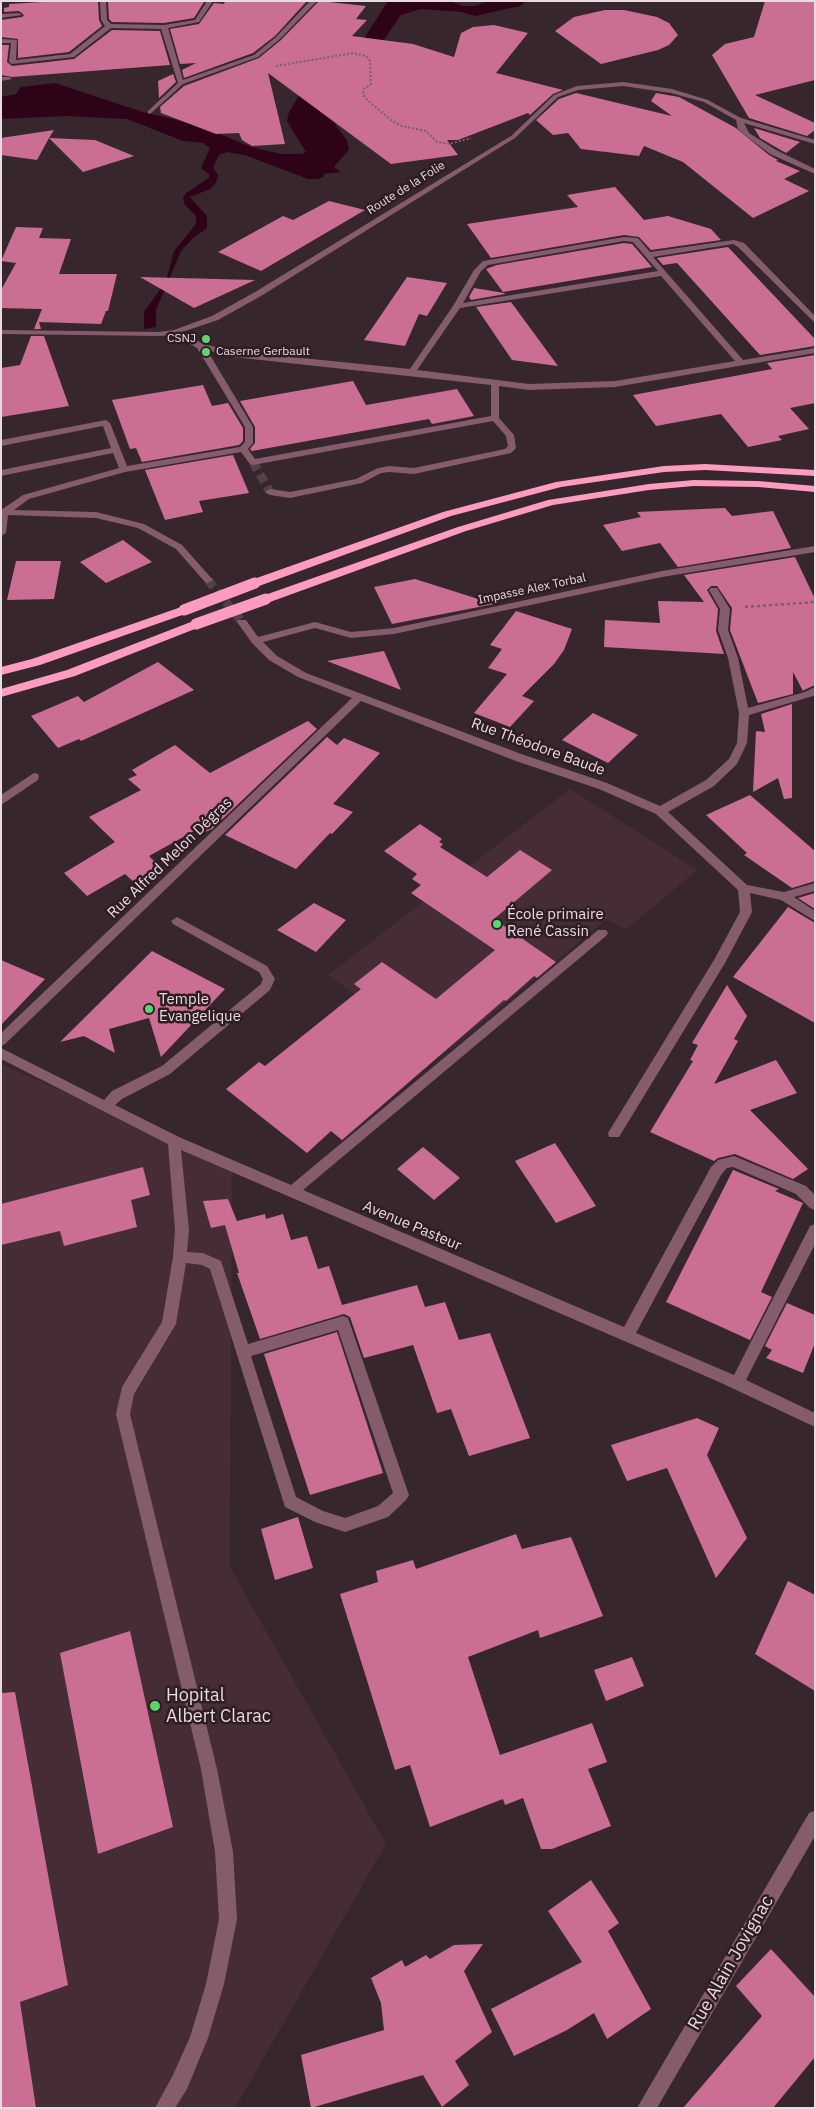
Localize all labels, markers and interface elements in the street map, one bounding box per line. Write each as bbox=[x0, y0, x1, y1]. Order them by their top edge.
street label: Route de la Folie bbox=[364, 158, 448, 218]
place label: CSNJ bbox=[167, 332, 196, 346]
marker: CSNJ bbox=[200, 333, 212, 345]
place label: Caserne Gerbault bbox=[216, 345, 310, 359]
marker: Caserne Gerbault bbox=[200, 346, 212, 358]
street label: Impasse Alex Torbal bbox=[477, 571, 587, 607]
street label: Rue Théodore Baude bbox=[469, 714, 607, 780]
street label: Rue Alfred Melon Dégras bbox=[104, 794, 236, 922]
place label: École primaire René Cassin bbox=[507, 906, 604, 941]
marker: École primaire René Cassin bbox=[491, 918, 503, 930]
place label: Temple Evangelique bbox=[159, 991, 241, 1026]
marker: Temple Evangelique bbox=[143, 1003, 155, 1015]
street label: Avenue Pasteur bbox=[360, 1197, 464, 1255]
place label: Hopital Albert Clarac bbox=[166, 1685, 271, 1728]
marker: Hopital Albert Clarac bbox=[148, 1699, 162, 1713]
street label: Rue Alain Jovignac bbox=[684, 1892, 778, 2034]

